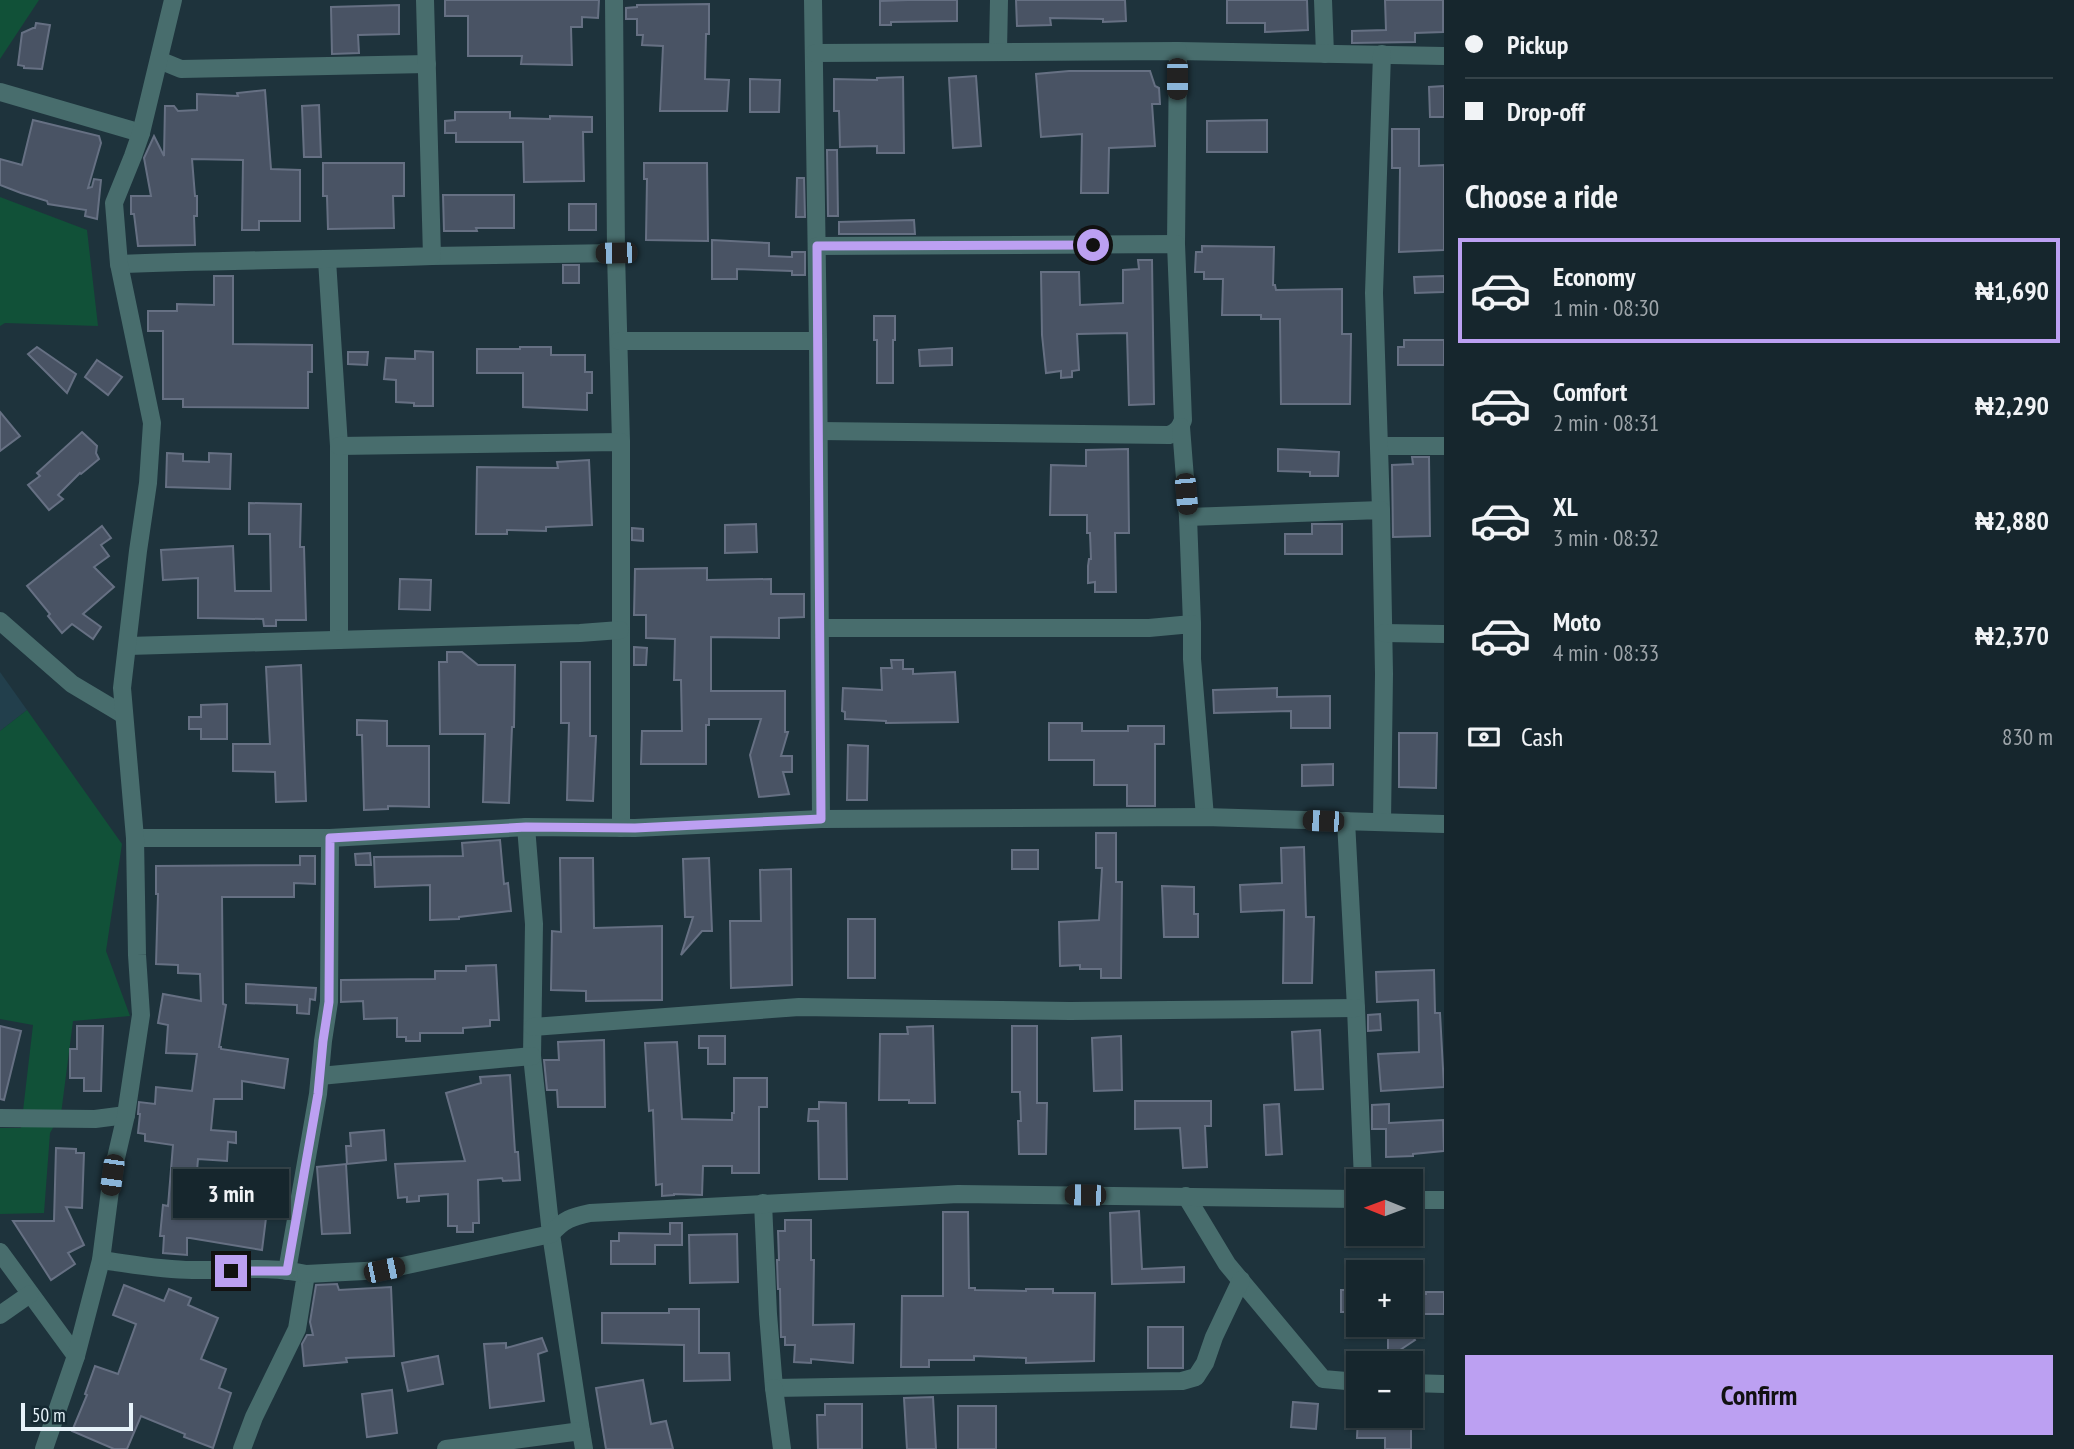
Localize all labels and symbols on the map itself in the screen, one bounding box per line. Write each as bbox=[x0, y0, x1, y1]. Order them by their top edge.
car bbox=[1167, 58, 1188, 100]
route start bbox=[1077, 229, 1109, 261]
car bbox=[595, 242, 638, 264]
car bbox=[1174, 472, 1199, 516]
car bbox=[1302, 810, 1345, 832]
car bbox=[99, 1153, 126, 1197]
north arrow bbox=[1346, 1169, 1423, 1246]
callout: 3 min bbox=[173, 1170, 289, 1218]
car bbox=[1064, 1184, 1107, 1206]
route end bbox=[215, 1255, 247, 1287]
car bbox=[362, 1255, 407, 1285]
scale bar bbox=[21, 1400, 133, 1432]

